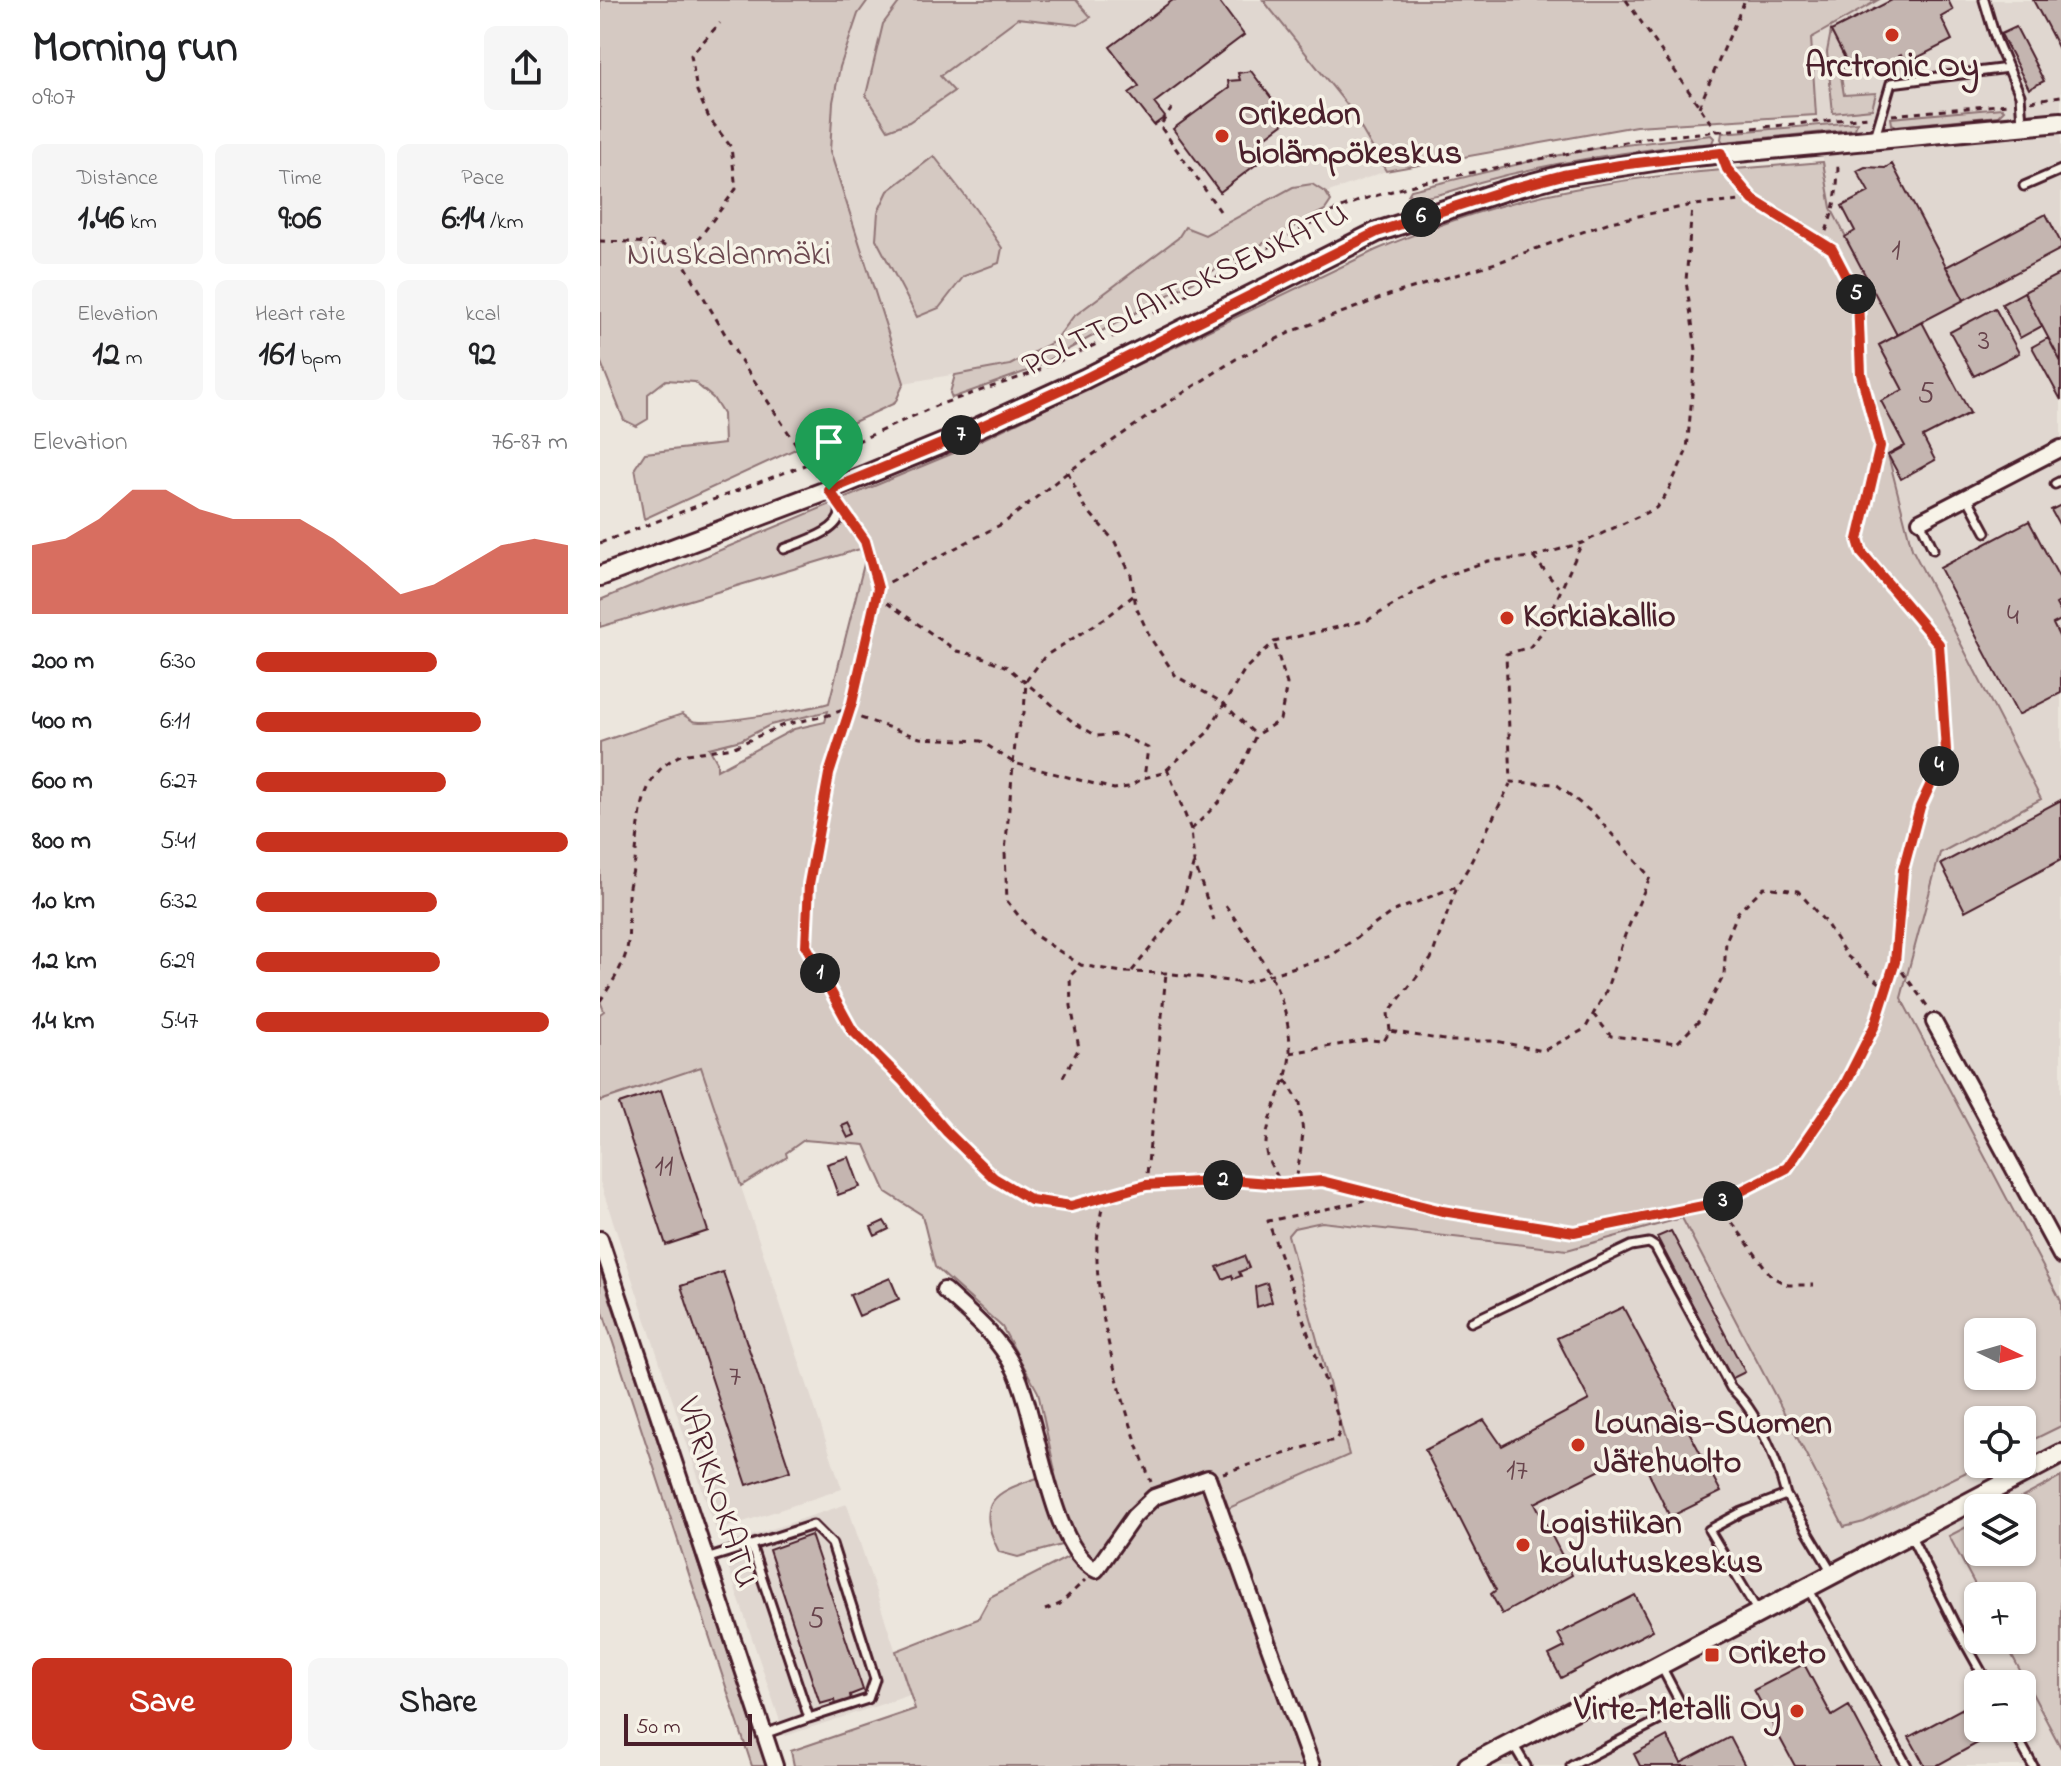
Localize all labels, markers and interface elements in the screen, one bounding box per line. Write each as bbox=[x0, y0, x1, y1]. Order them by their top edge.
text: Morning run bbox=[32, 17, 238, 81]
button: share bbox=[484, 26, 568, 110]
marker: Arctronic Oy bbox=[1883, 26, 1901, 44]
place label: Arctronic Oy bbox=[1805, 43, 1979, 94]
text: 09:07 bbox=[32, 79, 75, 117]
place label: Orikedon biolämpökeskus bbox=[1238, 91, 1462, 180]
marker: Orikedon biolämpökeskus bbox=[1213, 127, 1231, 145]
text: Distance bbox=[77, 163, 158, 195]
text: Time bbox=[278, 163, 322, 195]
text: Pace bbox=[461, 163, 504, 195]
street label: POLTTOLAITOKSENKATU bbox=[1014, 190, 1358, 392]
text: 1.46 bbox=[78, 195, 125, 245]
text: 9:06 bbox=[279, 195, 321, 245]
text: 6:14 bbox=[442, 195, 484, 245]
pin: 6 bbox=[1401, 197, 1441, 237]
text: 6 bbox=[1416, 201, 1426, 233]
text: km bbox=[125, 207, 157, 239]
text: /km bbox=[484, 207, 524, 239]
house number: 1 bbox=[1891, 230, 1901, 274]
park label: Niuskalanmäki bbox=[627, 231, 831, 281]
pin: 5 bbox=[1836, 274, 1876, 314]
text: 5 bbox=[1850, 278, 1862, 310]
text: Elevation bbox=[77, 299, 158, 331]
text: Heart rate bbox=[255, 299, 345, 331]
text: kcal bbox=[465, 299, 500, 331]
house number: 3 bbox=[1978, 320, 1990, 364]
text: 12 bbox=[92, 331, 120, 381]
text: 161 bbox=[259, 331, 295, 381]
text: 92 bbox=[469, 331, 496, 381]
text: m bbox=[120, 343, 142, 375]
text: bpm bbox=[295, 343, 341, 375]
house number: 5 bbox=[1917, 373, 1935, 417]
pin bbox=[795, 408, 863, 490]
pin: 7 bbox=[941, 415, 981, 455]
text: 7 bbox=[956, 419, 966, 451]
icon: arrive bbox=[807, 420, 851, 464]
text: Elevation bbox=[32, 424, 128, 462]
text: 76–87 m bbox=[491, 424, 568, 462]
place label: Korkiakallio bbox=[1523, 593, 1676, 643]
house number: 4 bbox=[2007, 595, 2019, 639]
marker: Korkiakallio bbox=[1498, 609, 1516, 627]
text: 200 m bbox=[32, 643, 94, 681]
text: 6:30 bbox=[160, 643, 196, 681]
text: 400 m bbox=[32, 703, 92, 741]
text: 6:11 bbox=[160, 703, 190, 741]
pin: 4 bbox=[1919, 746, 1959, 786]
text: 4 bbox=[1934, 750, 1944, 782]
text: 600 m bbox=[32, 763, 93, 801]
text: 6:27 bbox=[160, 763, 197, 801]
text: 800 m bbox=[32, 823, 91, 861]
text: 5:41 bbox=[160, 823, 196, 861]
text: 1.0 km bbox=[32, 883, 95, 921]
text: 6:32 bbox=[160, 883, 197, 921]
text: 1.2 km bbox=[32, 943, 97, 981]
text: 6:29 bbox=[160, 943, 194, 981]
pin: 1 bbox=[800, 953, 840, 993]
text: 1 bbox=[817, 957, 824, 989]
text: 1.4 km bbox=[32, 1003, 94, 1041]
text: 5:47 bbox=[160, 1003, 199, 1041]
house number: 11 bbox=[654, 1146, 674, 1190]
pin: 2 bbox=[1203, 1160, 1243, 1200]
text: 2 bbox=[1218, 1164, 1228, 1196]
pin: 3 bbox=[1703, 1181, 1743, 1221]
text: 3 bbox=[1718, 1185, 1728, 1217]
north arrow bbox=[1964, 1318, 2036, 1390]
map controls bbox=[1964, 1318, 2036, 1742]
house number: 7 bbox=[729, 1356, 741, 1400]
street label: VARIKKOKATU bbox=[661, 1390, 770, 1595]
place label: Lounais-Suomen Jätehuolto bbox=[1594, 1400, 1832, 1489]
button: locate bbox=[1964, 1406, 2036, 1478]
marker: Lounais-Suomen Jätehuolto bbox=[1569, 1436, 1587, 1454]
house number: 17 bbox=[1506, 1450, 1528, 1494]
button: layers bbox=[1964, 1494, 2036, 1566]
place label: Logistiikan koulutuskeskus bbox=[1539, 1500, 1763, 1589]
marker: Logistiikan koulutuskeskus bbox=[1514, 1536, 1532, 1554]
button: + bbox=[1964, 1582, 2036, 1654]
house number: 5 bbox=[807, 1598, 825, 1642]
place label: Oriketo bbox=[1728, 1630, 1826, 1680]
marker: Oriketo bbox=[1703, 1646, 1721, 1664]
button: Save bbox=[32, 1658, 292, 1750]
button: Share bbox=[308, 1658, 568, 1750]
button: − bbox=[1964, 1670, 2036, 1742]
place label: Virte-Metalli Oy bbox=[1573, 1686, 1781, 1737]
marker: Virte-Metalli Oy bbox=[1788, 1702, 1806, 1720]
scale bar bbox=[624, 1710, 752, 1746]
text: 50 m bbox=[636, 1712, 681, 1744]

